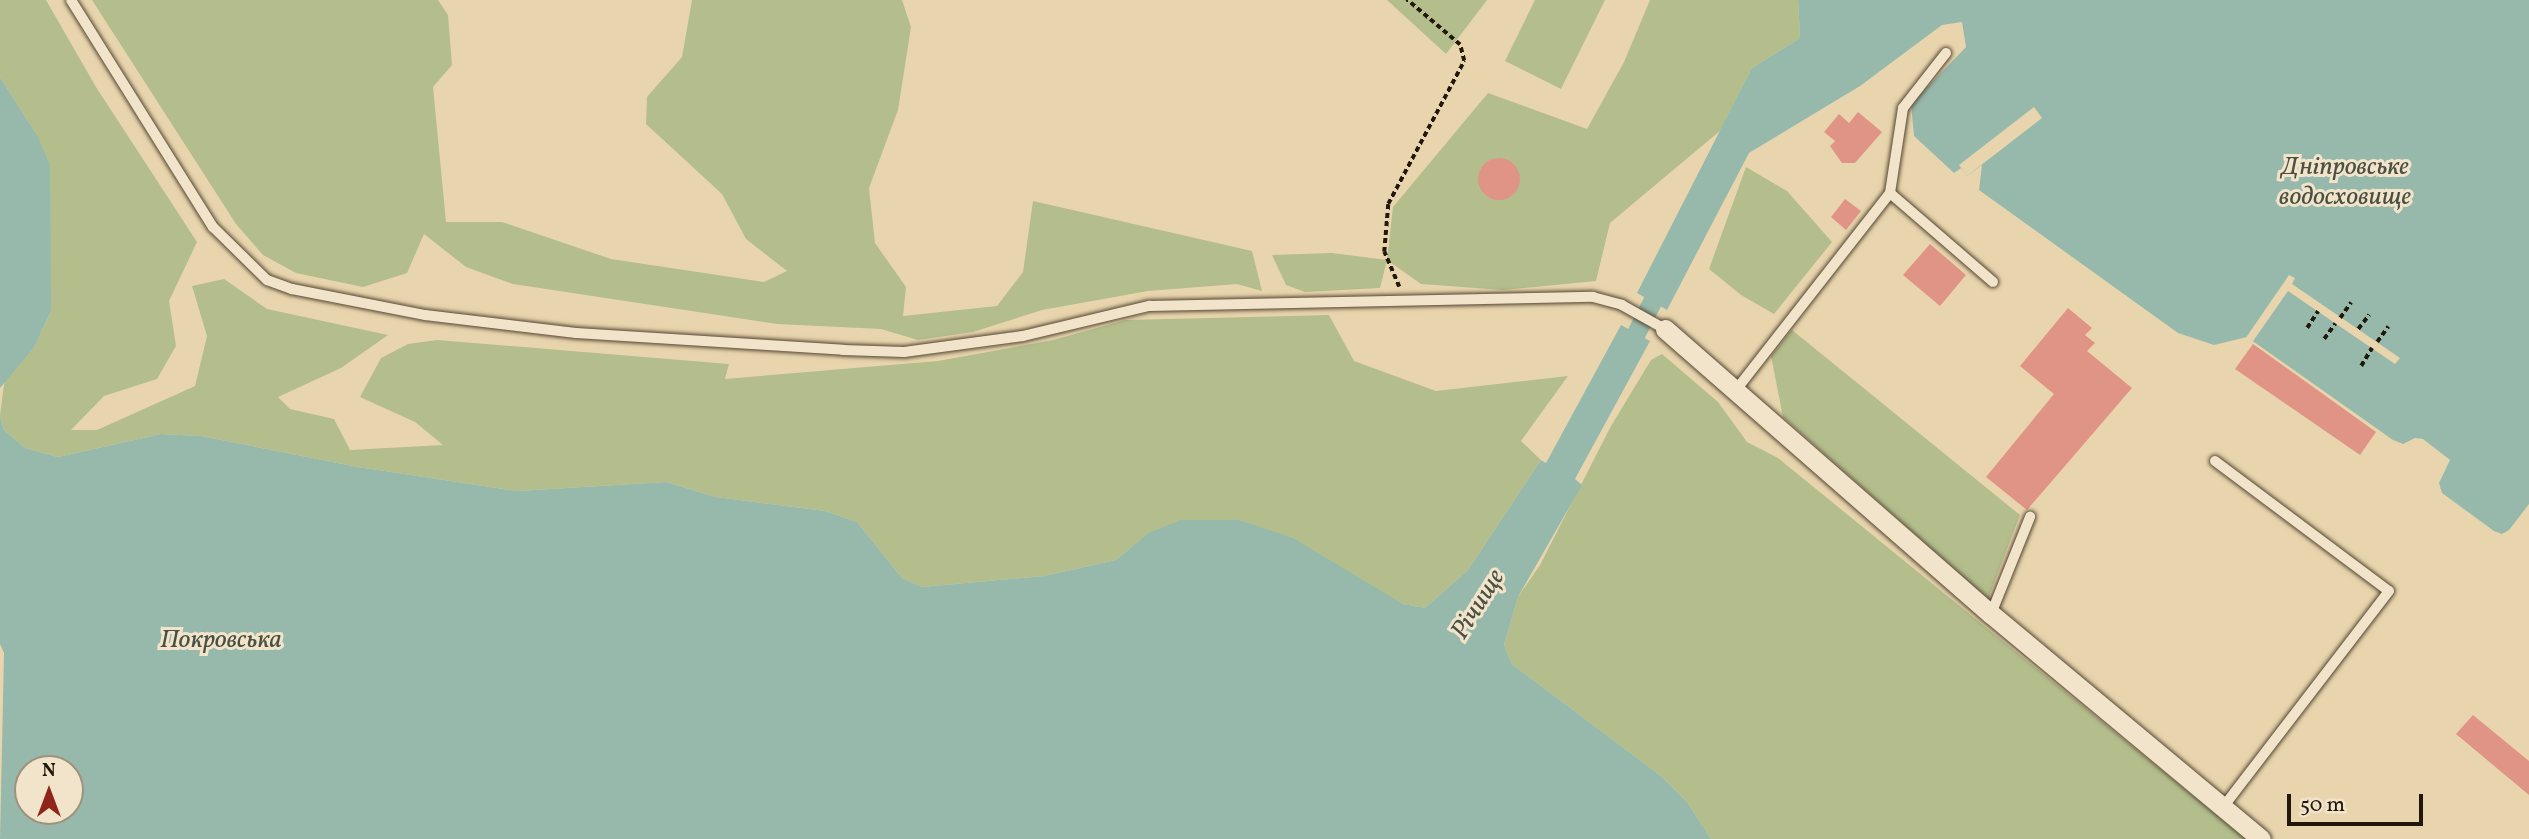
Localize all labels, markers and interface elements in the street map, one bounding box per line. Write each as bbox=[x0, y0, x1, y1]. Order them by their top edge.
water label: Дніпровське водосховище bbox=[2279, 152, 2411, 214]
water label: Річище bbox=[1445, 564, 1513, 646]
water label: Покровська bbox=[160, 625, 282, 657]
north arrow bbox=[14, 755, 84, 825]
text: N bbox=[42, 758, 56, 784]
scale bar bbox=[2291, 780, 2428, 824]
text: 50 m bbox=[2300, 791, 2345, 820]

